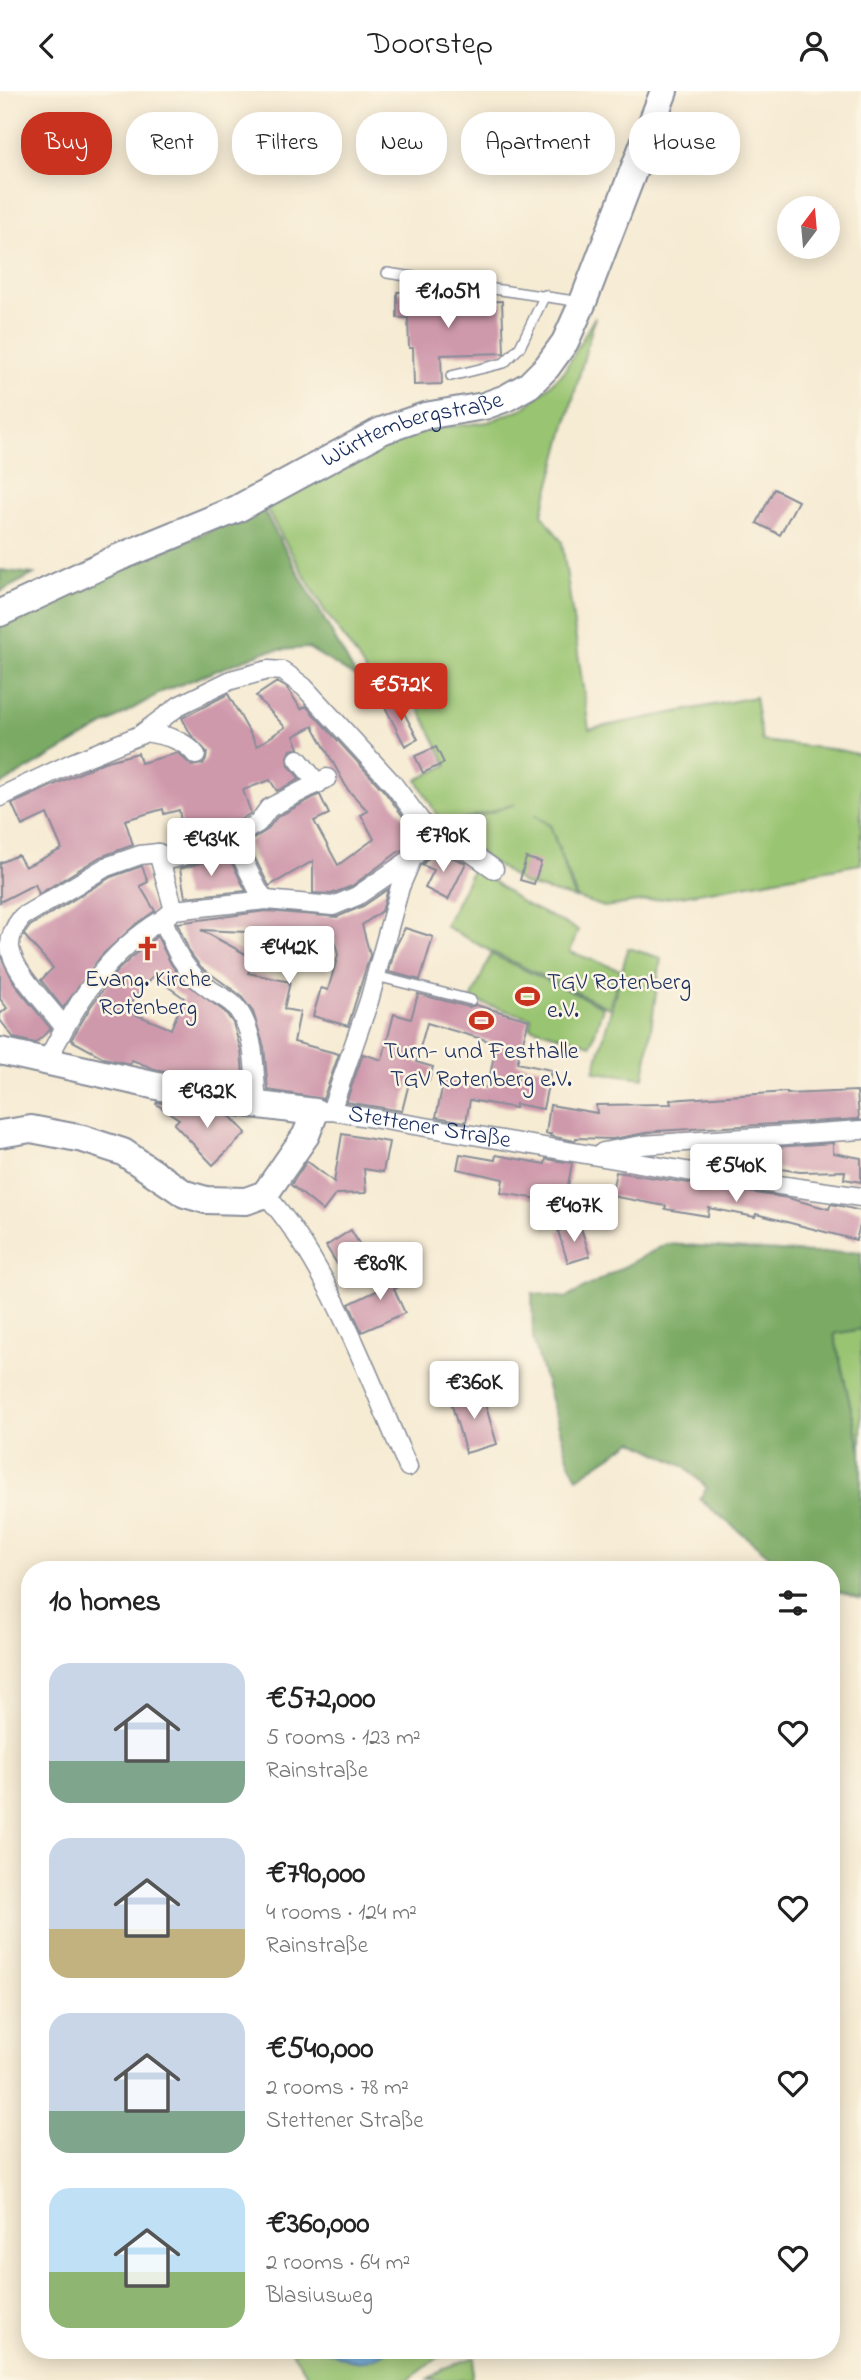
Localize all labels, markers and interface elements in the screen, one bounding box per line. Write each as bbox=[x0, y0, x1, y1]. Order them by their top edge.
text: Doorstep bbox=[368, 22, 493, 69]
icon: back bbox=[28, 27, 66, 65]
icon: person bbox=[795, 27, 833, 65]
chip: Buy bbox=[21, 112, 112, 175]
chip: Rent bbox=[126, 112, 218, 175]
chip: Filters bbox=[232, 112, 342, 175]
chip: New bbox=[356, 112, 447, 175]
chip: Apartment bbox=[461, 112, 615, 175]
chip: House bbox=[629, 112, 740, 175]
north arrow bbox=[777, 196, 840, 259]
map controls bbox=[777, 196, 840, 259]
pin: €1.05M bbox=[391, 271, 505, 330]
text: €1.05M bbox=[415, 276, 481, 309]
street label: Württembergstraße bbox=[315, 383, 509, 477]
pin: €572K bbox=[352, 663, 450, 723]
text: €572K bbox=[370, 669, 432, 702]
pin: €790K bbox=[394, 815, 492, 874]
pin: €434K bbox=[162, 819, 260, 878]
text: €790K bbox=[416, 820, 470, 853]
text: €434K bbox=[183, 824, 239, 857]
pin: €442K bbox=[240, 927, 338, 986]
text: €442K bbox=[260, 932, 318, 965]
church icon: Evang. Kirche Rotenberg bbox=[134, 935, 162, 963]
place label: Evang. Kirche Rotenberg bbox=[85, 963, 211, 1026]
place label: TGV Rotenberg e.V. bbox=[547, 966, 691, 1029]
sports icon: TGV Rotenberg e.V. bbox=[513, 983, 541, 1011]
sports icon: Turn- und Festhalle TGV Rotenberg e.V. bbox=[467, 1007, 495, 1035]
place label: Turn- und Festhalle TGV Rotenberg e.V. bbox=[384, 1035, 579, 1098]
pin: €432K bbox=[158, 1070, 256, 1130]
text: €432K bbox=[178, 1076, 236, 1109]
street label: Stettener Straße bbox=[346, 1097, 514, 1159]
pin: €540K bbox=[687, 1145, 785, 1204]
text: €540K bbox=[706, 1150, 766, 1183]
pin: €407K bbox=[525, 1185, 623, 1244]
text: €407K bbox=[546, 1190, 602, 1223]
pin: €809K bbox=[331, 1243, 429, 1302]
text: €809K bbox=[354, 1248, 406, 1281]
pin: €360K bbox=[425, 1361, 523, 1421]
text: €360K bbox=[446, 1367, 502, 1400]
text: 10 homes bbox=[49, 1581, 161, 1625]
icon: filters bbox=[774, 1584, 812, 1622]
text: €572,000 bbox=[266, 1678, 375, 1722]
icon: home bbox=[105, 1691, 189, 1775]
icon: heart bbox=[774, 1714, 812, 1752]
text: 5 rooms · 123 m² bbox=[266, 1722, 421, 1755]
text: Rainstraße bbox=[266, 1755, 368, 1788]
text: €790,000 bbox=[266, 1853, 365, 1897]
icon: home bbox=[105, 1866, 189, 1950]
icon: heart bbox=[774, 1889, 812, 1927]
text: 4 rooms · 124 m² bbox=[266, 1897, 417, 1930]
text: Rainstraße bbox=[266, 1930, 368, 1963]
text: €540,000 bbox=[266, 2028, 373, 2072]
icon: home bbox=[105, 2041, 189, 2125]
icon: heart bbox=[774, 2064, 812, 2102]
text: 2 rooms · 78 m² bbox=[266, 2072, 409, 2105]
text: Stettener Straße bbox=[266, 2105, 423, 2138]
text: €360,000 bbox=[266, 2203, 370, 2247]
icon: home bbox=[105, 2216, 189, 2300]
icon: heart bbox=[774, 2239, 812, 2277]
text: 2 rooms · 64 m² bbox=[266, 2247, 410, 2280]
text: Blasiusweg bbox=[266, 2280, 373, 2313]

